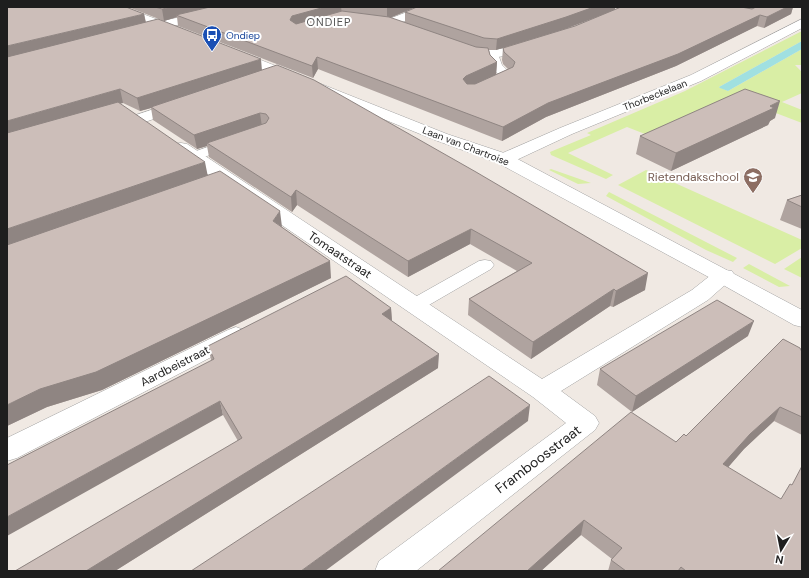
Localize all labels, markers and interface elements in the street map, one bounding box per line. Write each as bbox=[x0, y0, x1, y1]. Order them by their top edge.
district label: ONDIEP bbox=[307, 15, 351, 29]
bus stop icon: Ondiep bbox=[201, 24, 223, 52]
place label: Ondiep bbox=[226, 29, 260, 42]
street label: Thorbeckelaan bbox=[621, 76, 689, 114]
street label: Laan van Chartroise bbox=[421, 123, 512, 169]
school or university icon: Rietendakschool bbox=[742, 166, 764, 194]
place label: Rietendakschool bbox=[648, 169, 739, 185]
street label: Tomaatstraat bbox=[305, 228, 375, 282]
street label: Aardbeistraat bbox=[138, 342, 213, 390]
street label: Framboosstraat bbox=[491, 421, 585, 497]
north arrow bbox=[761, 530, 801, 570]
text: N bbox=[774, 552, 784, 567]

